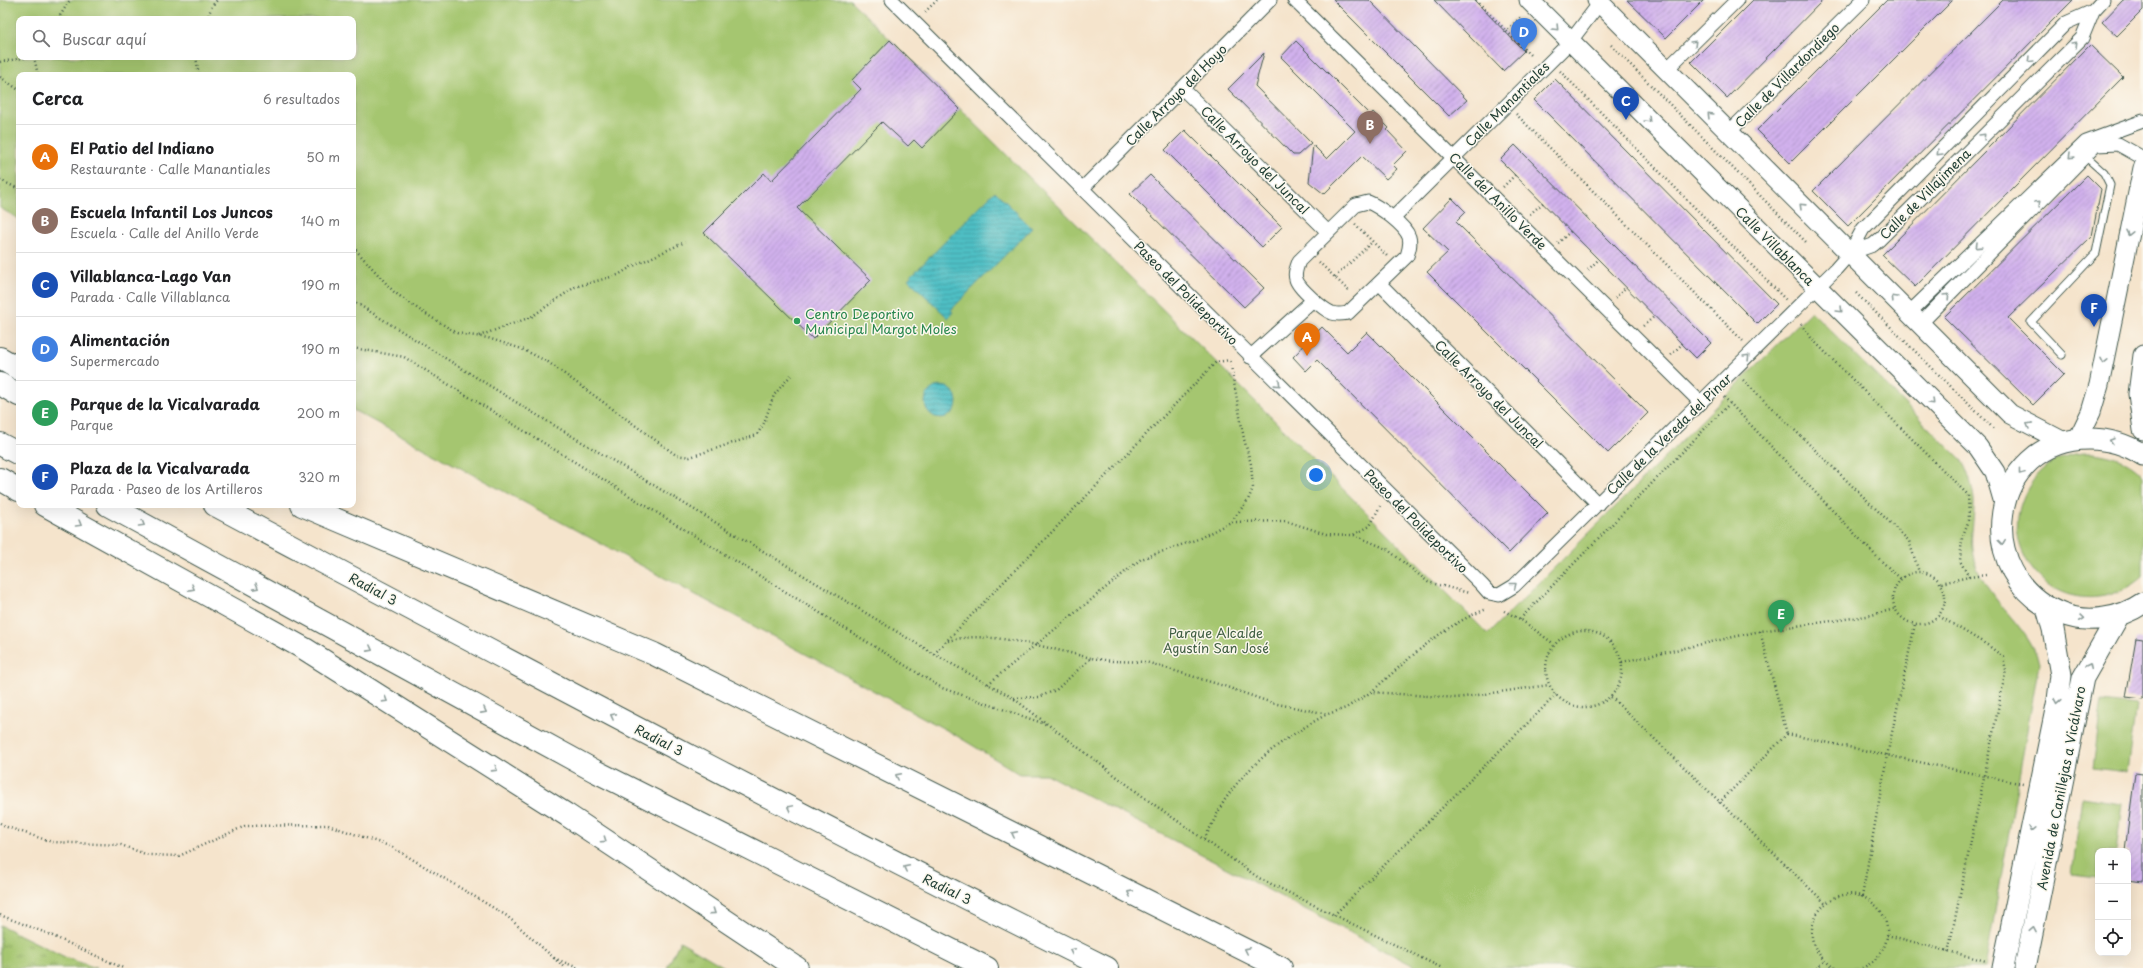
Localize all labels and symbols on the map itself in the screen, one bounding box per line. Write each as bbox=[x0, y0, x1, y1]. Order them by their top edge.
pin: D bbox=[1511, 18, 1537, 51]
street label: Calle de Villardondiego bbox=[1730, 18, 1843, 131]
one-way arrow bbox=[1551, 23, 1559, 31]
street label: Calle Arroyo del Hoyo bbox=[1121, 40, 1231, 150]
one-way arrow bbox=[1689, 40, 1696, 48]
one-way arrow bbox=[2070, 41, 2078, 49]
one-way arrow bbox=[2027, 55, 2035, 63]
street label: Calle Manantiales bbox=[1460, 57, 1553, 150]
pin: C bbox=[1613, 87, 1639, 120]
street label: Calle Arroyo del Juncal bbox=[1197, 101, 1314, 218]
pin: B bbox=[1357, 111, 1383, 144]
one-way arrow bbox=[1707, 112, 1715, 120]
one-way arrow bbox=[1644, 115, 1651, 123]
one-way arrow bbox=[1978, 133, 1986, 141]
street label: Calle de Villajimena bbox=[1875, 143, 1975, 243]
street label: Calle del Anillo Verde bbox=[1445, 148, 1552, 254]
one-way arrow bbox=[1936, 148, 1944, 156]
one-way arrow bbox=[2068, 151, 2076, 159]
one-way arrow bbox=[2033, 200, 2041, 208]
street label: Calle Villablanca bbox=[1732, 202, 1820, 290]
one-way arrow bbox=[1799, 203, 1807, 211]
one-way arrow bbox=[2126, 230, 2134, 236]
street label: Paseo del Polideportivo bbox=[1130, 236, 1243, 349]
one-way arrow bbox=[1975, 241, 1983, 249]
one-way arrow bbox=[1942, 293, 1950, 301]
pin: F bbox=[2081, 294, 2107, 327]
one-way arrow bbox=[1891, 295, 1899, 303]
place label: Centro Deportivo Municipal Margot Moles bbox=[805, 304, 957, 338]
one-way arrow bbox=[1835, 305, 1843, 313]
marker: Centro Deportivo Municipal Margot Moles bbox=[792, 316, 802, 326]
pin: A bbox=[1294, 323, 1320, 356]
street label: Calle Arroyo del Juncal bbox=[1431, 335, 1548, 452]
one-way arrow bbox=[1742, 354, 1750, 362]
one-way arrow bbox=[2100, 357, 2108, 364]
street label: Calle de la Vereda del Pinar bbox=[1602, 368, 1736, 499]
one-way arrow bbox=[1273, 379, 1281, 387]
one-way arrow bbox=[1927, 397, 1935, 405]
one-way arrow bbox=[2026, 423, 2033, 430]
one-way arrow bbox=[2109, 437, 2116, 446]
street label: Paseo del Polideportivo bbox=[1360, 464, 1473, 577]
your location bbox=[1306, 465, 1326, 485]
one-way arrow bbox=[2019, 467, 2026, 474]
one-way arrow bbox=[75, 520, 82, 527]
one-way arrow bbox=[138, 520, 145, 527]
one-way arrow bbox=[1997, 539, 2006, 545]
street label: Radial 3 bbox=[346, 568, 401, 609]
one-way arrow bbox=[251, 582, 259, 590]
one-way arrow bbox=[188, 583, 195, 591]
one-way arrow bbox=[1509, 583, 1517, 590]
pin: E bbox=[1768, 600, 1794, 633]
one-way arrow bbox=[2079, 613, 2085, 622]
park label: Parque Alcalde Agustín San José bbox=[1163, 623, 1269, 657]
one-way arrow bbox=[366, 645, 373, 652]
one-way arrow bbox=[2084, 663, 2092, 670]
street label: Avenida de Canillejas a Vicálvaro bbox=[2031, 684, 2090, 891]
one-way arrow bbox=[381, 695, 388, 703]
one-way arrow bbox=[2053, 698, 2062, 705]
one-way arrow bbox=[480, 707, 487, 714]
one-way arrow bbox=[610, 713, 617, 721]
street label: Radial 3 bbox=[632, 719, 687, 760]
one-way arrow bbox=[491, 765, 498, 772]
one-way arrow bbox=[895, 773, 902, 781]
one-way arrow bbox=[787, 805, 794, 813]
one-way arrow bbox=[2028, 826, 2036, 832]
one-way arrow bbox=[1011, 831, 1018, 839]
one-way arrow bbox=[600, 835, 607, 842]
one-way arrow bbox=[902, 865, 910, 873]
street label: Radial 3 bbox=[919, 868, 975, 909]
one-way arrow bbox=[1127, 890, 1135, 897]
one-way arrow bbox=[708, 907, 715, 914]
one-way arrow bbox=[2028, 927, 2037, 933]
one-way arrow bbox=[1244, 947, 1251, 955]
one-way arrow bbox=[1069, 948, 1076, 956]

